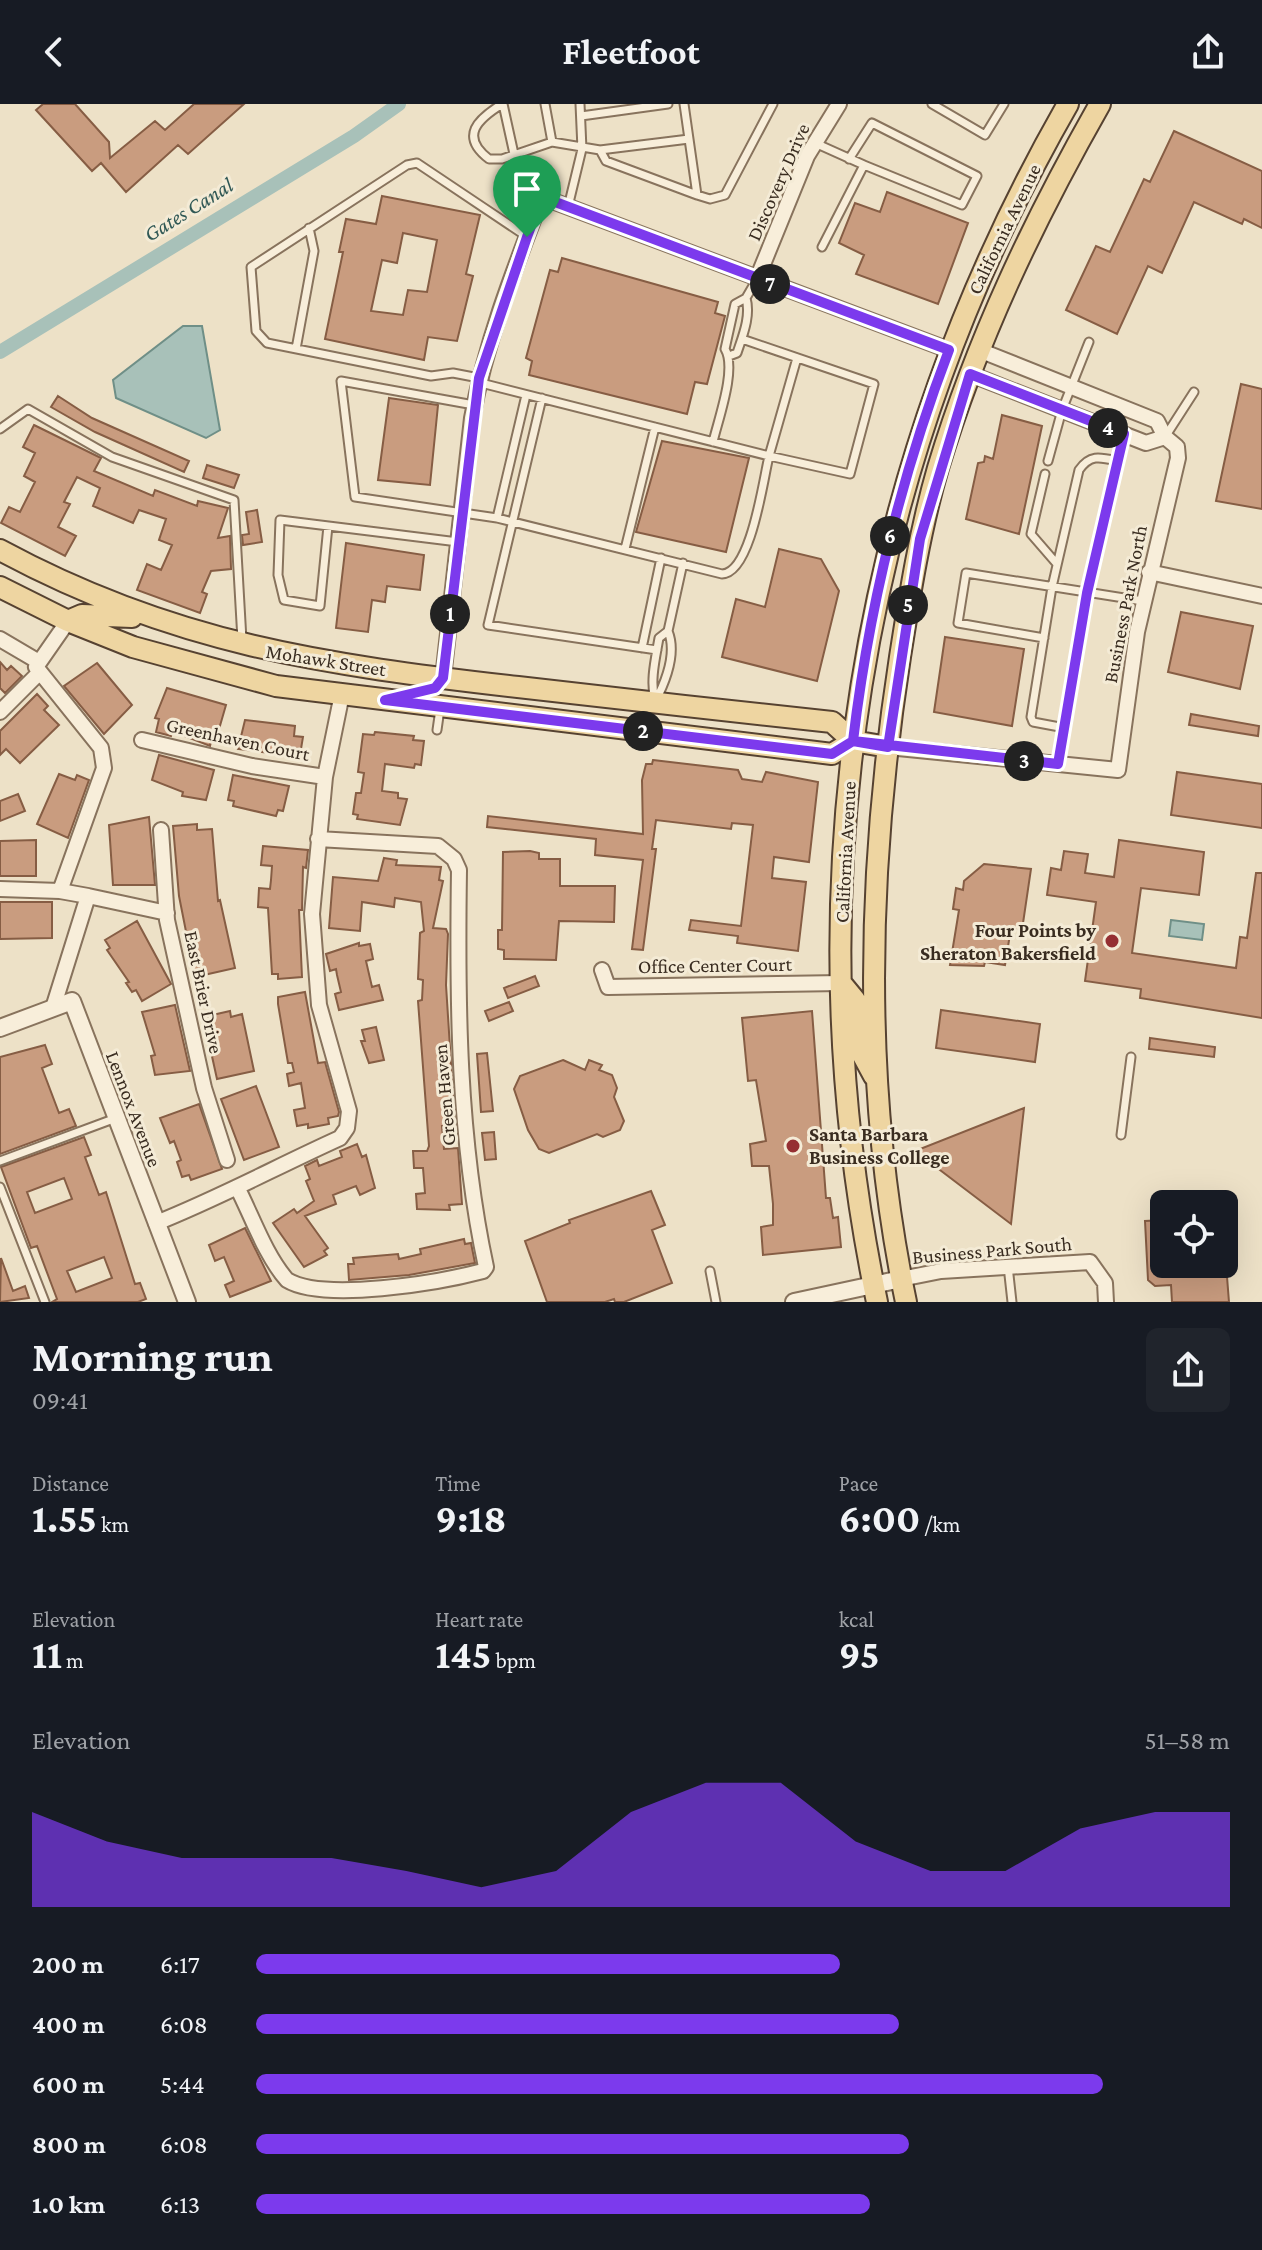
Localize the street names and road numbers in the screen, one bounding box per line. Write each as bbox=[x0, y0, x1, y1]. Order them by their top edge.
street label: Discovery Drive bbox=[742, 120, 815, 244]
street label: California Avenue bbox=[963, 160, 1045, 298]
street label: Business Park North bbox=[1099, 523, 1151, 685]
street label: Mohawk Street bbox=[264, 640, 388, 680]
street label: Greenhaven Court bbox=[164, 713, 312, 765]
street label: California Avenue bbox=[830, 780, 860, 924]
street label: East Brier Drive bbox=[180, 929, 228, 1056]
street label: Office Center Court bbox=[638, 953, 793, 977]
street label: Green Haven bbox=[429, 1043, 459, 1147]
street label: Lennox Avenue bbox=[102, 1048, 166, 1170]
street label: Business Park South bbox=[911, 1232, 1073, 1268]

